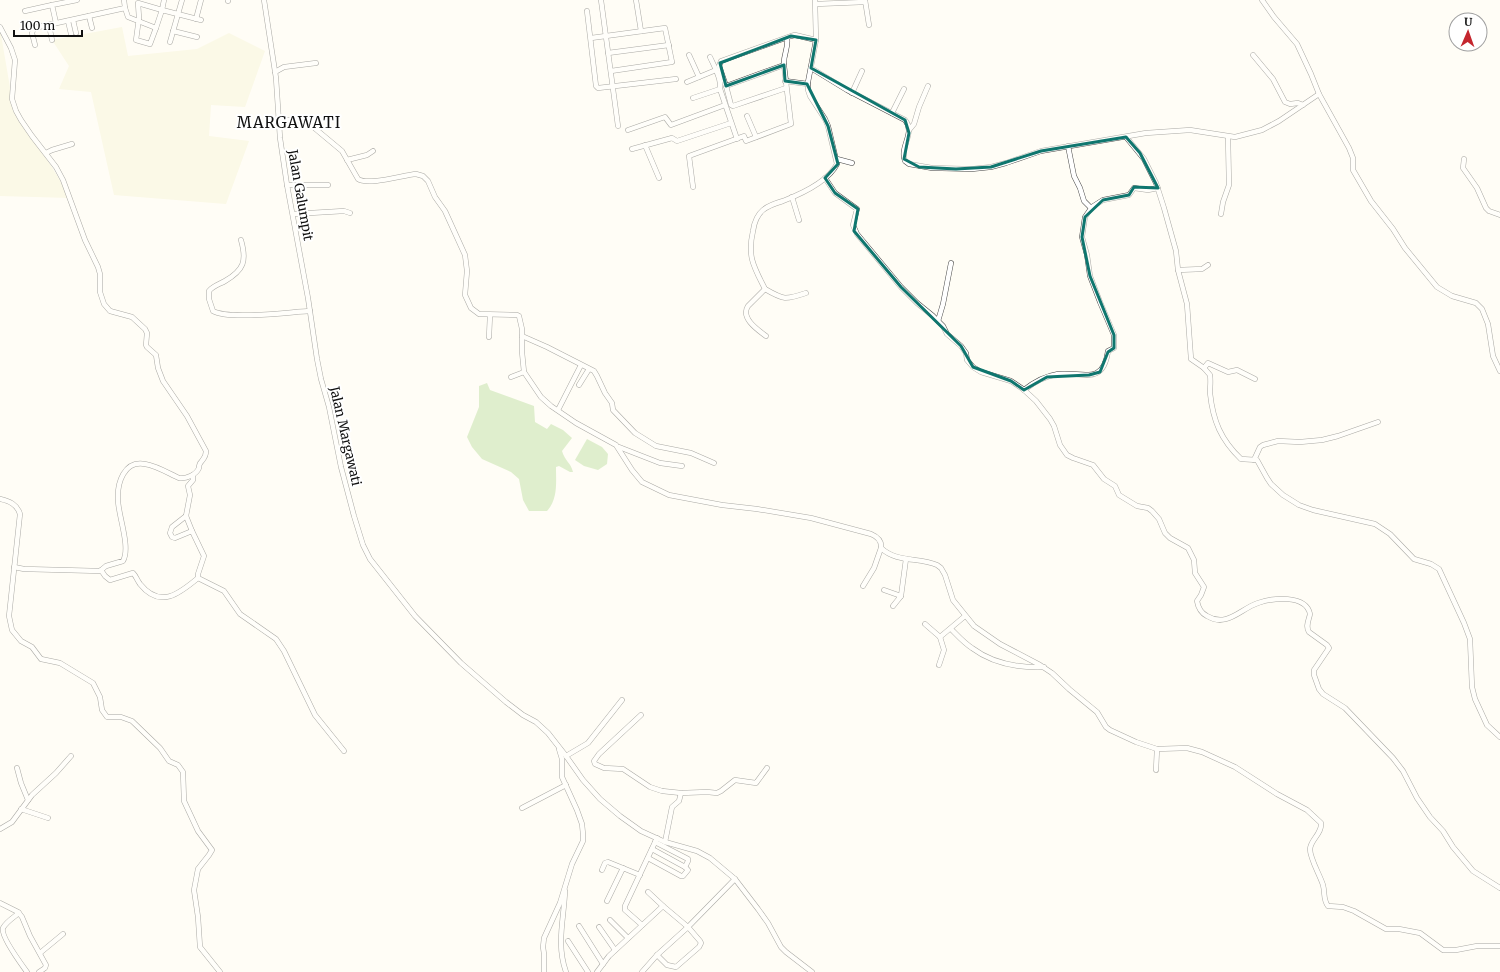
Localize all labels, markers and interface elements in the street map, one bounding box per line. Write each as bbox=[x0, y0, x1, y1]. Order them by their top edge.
scale bar bbox=[14, 12, 82, 38]
north arrow bbox=[1448, 12, 1488, 52]
text: U bbox=[1464, 15, 1473, 29]
text: 100 m bbox=[20, 18, 55, 33]
district label: MARGAWATI bbox=[237, 113, 341, 132]
street label: Jalan Galumpit bbox=[284, 147, 317, 242]
street label: Jalan Margawati bbox=[326, 384, 365, 488]

